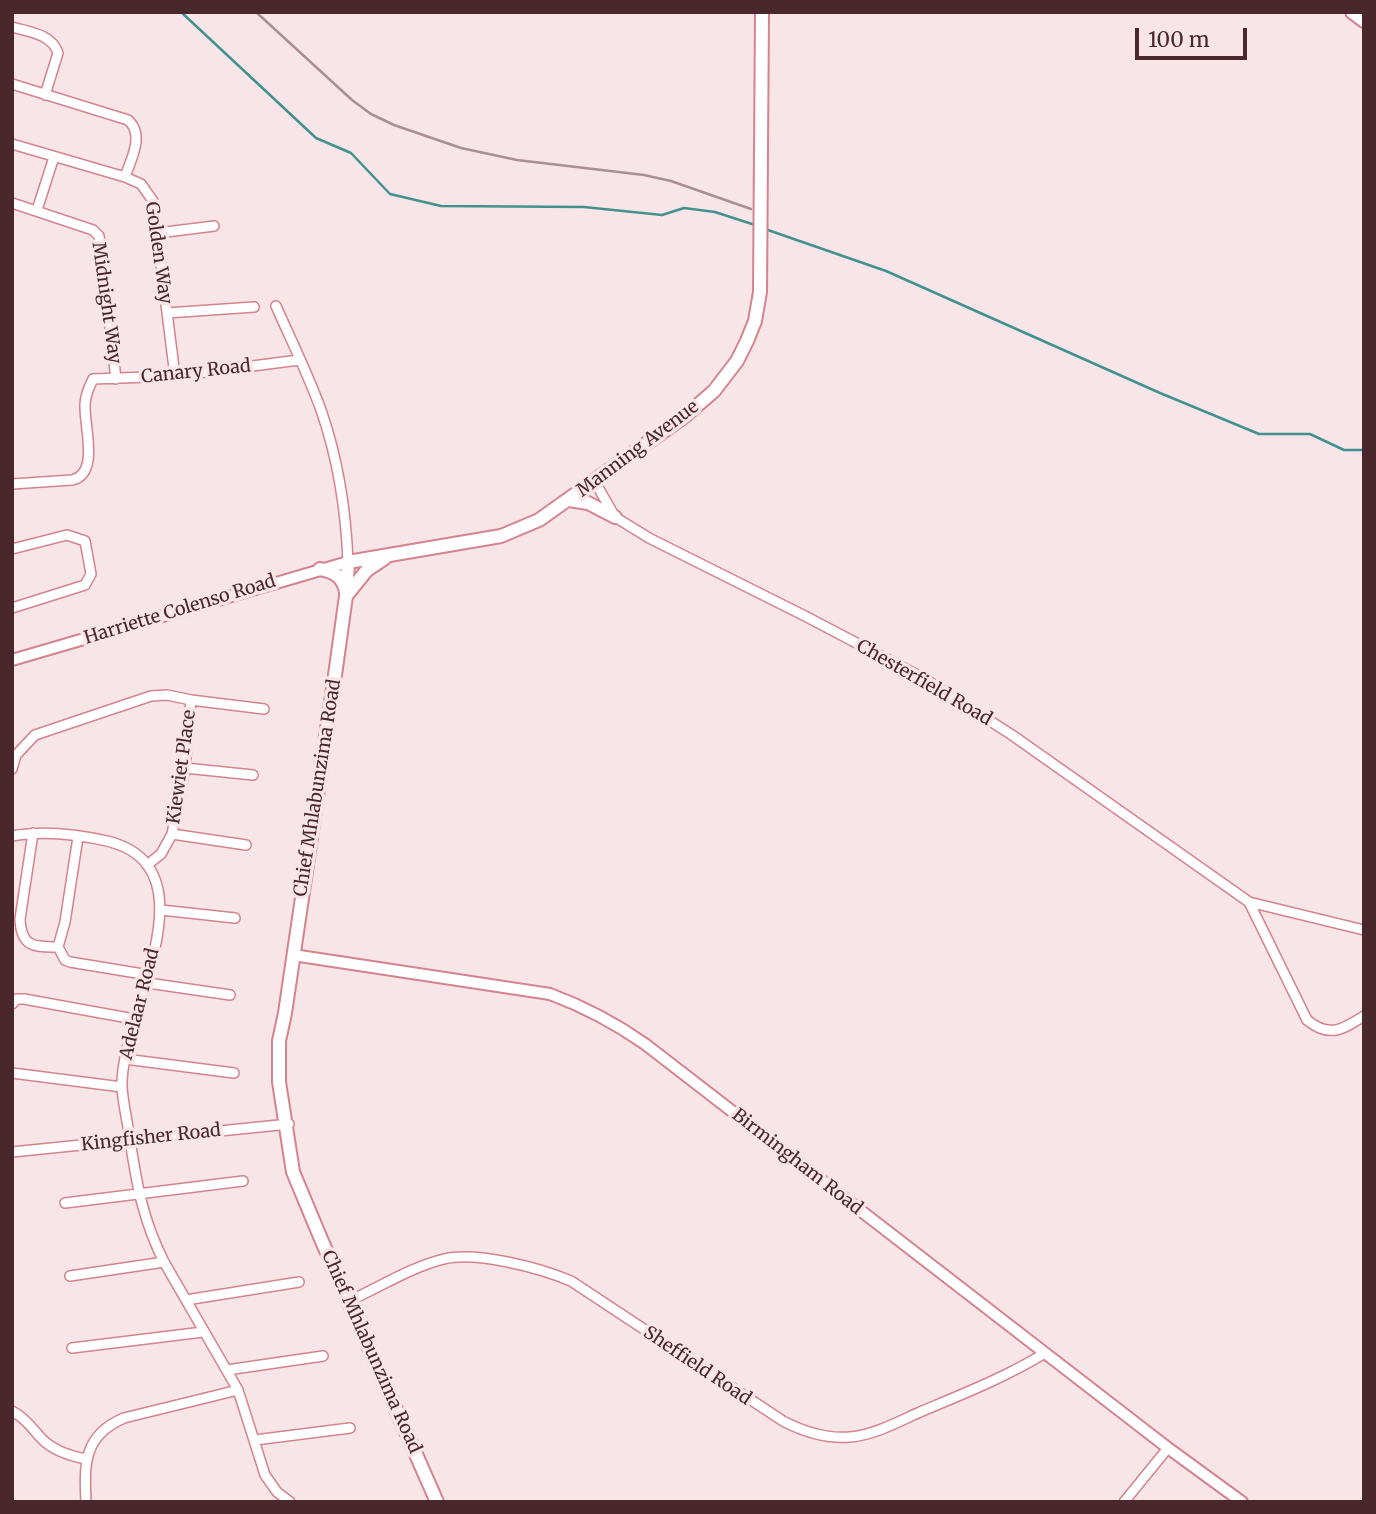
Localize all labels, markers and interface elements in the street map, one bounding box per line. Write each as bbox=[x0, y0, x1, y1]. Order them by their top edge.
scale bar bbox=[1138, 14, 1250, 58]
text: 100 m bbox=[1148, 26, 1210, 53]
street label: Golden Way bbox=[140, 201, 176, 305]
street label: Midnight Way bbox=[87, 241, 125, 365]
street label: Canary Road bbox=[140, 356, 252, 388]
street label: Manning Avenue bbox=[573, 396, 703, 502]
street label: Harriette Colenso Road bbox=[82, 571, 278, 649]
street label: Chesterfield Road bbox=[852, 635, 996, 731]
street label: Chief Mhlabunzima Road bbox=[290, 678, 346, 898]
street label: Kiewiet Place bbox=[163, 708, 201, 826]
street label: Adelaar Road bbox=[116, 946, 164, 1062]
street label: Birmingham Road bbox=[728, 1104, 866, 1220]
street label: Kingfisher Road bbox=[80, 1120, 222, 1156]
street label: Chief Mhlabunzima Road bbox=[316, 1247, 426, 1457]
street label: Sheffield Road bbox=[639, 1322, 755, 1410]

